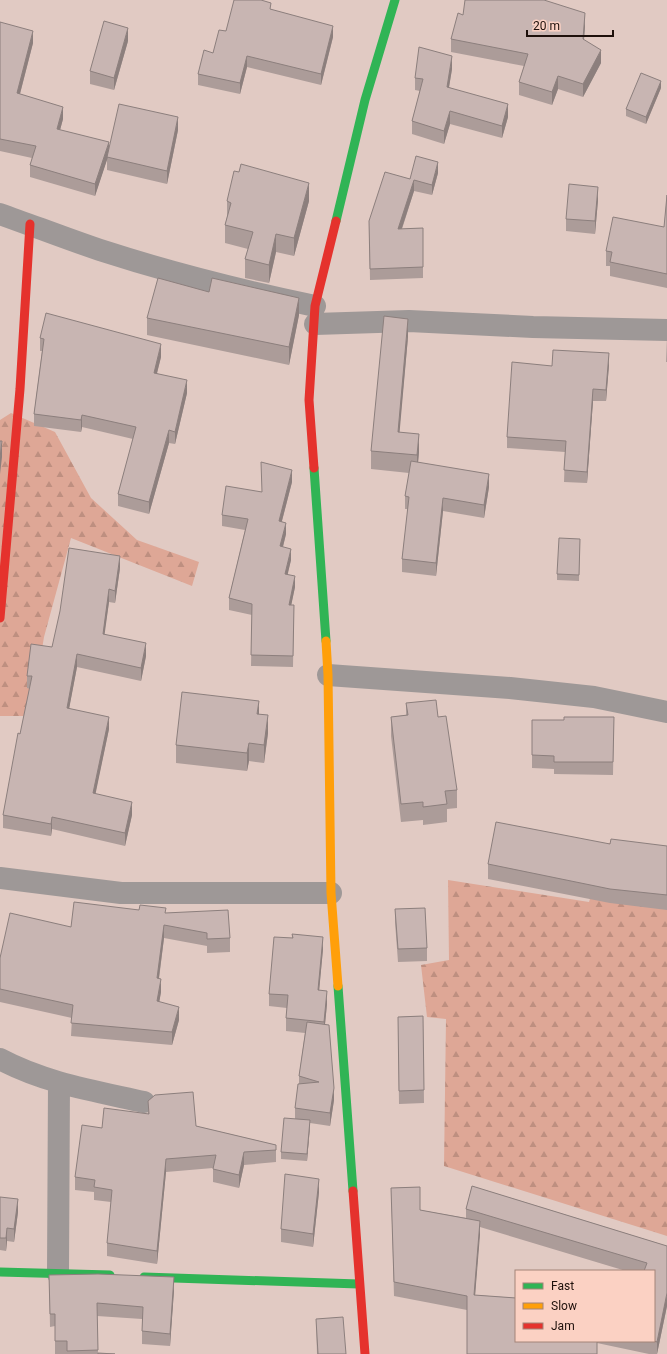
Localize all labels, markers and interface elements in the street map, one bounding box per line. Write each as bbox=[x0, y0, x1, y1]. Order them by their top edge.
scale bar bbox=[527, 12, 613, 38]
text: 20 m bbox=[533, 19, 560, 33]
legend bbox=[515, 1270, 655, 1342]
text: Fast bbox=[551, 1279, 574, 1293]
text: Slow bbox=[551, 1299, 577, 1313]
text: Jam bbox=[551, 1319, 575, 1333]

